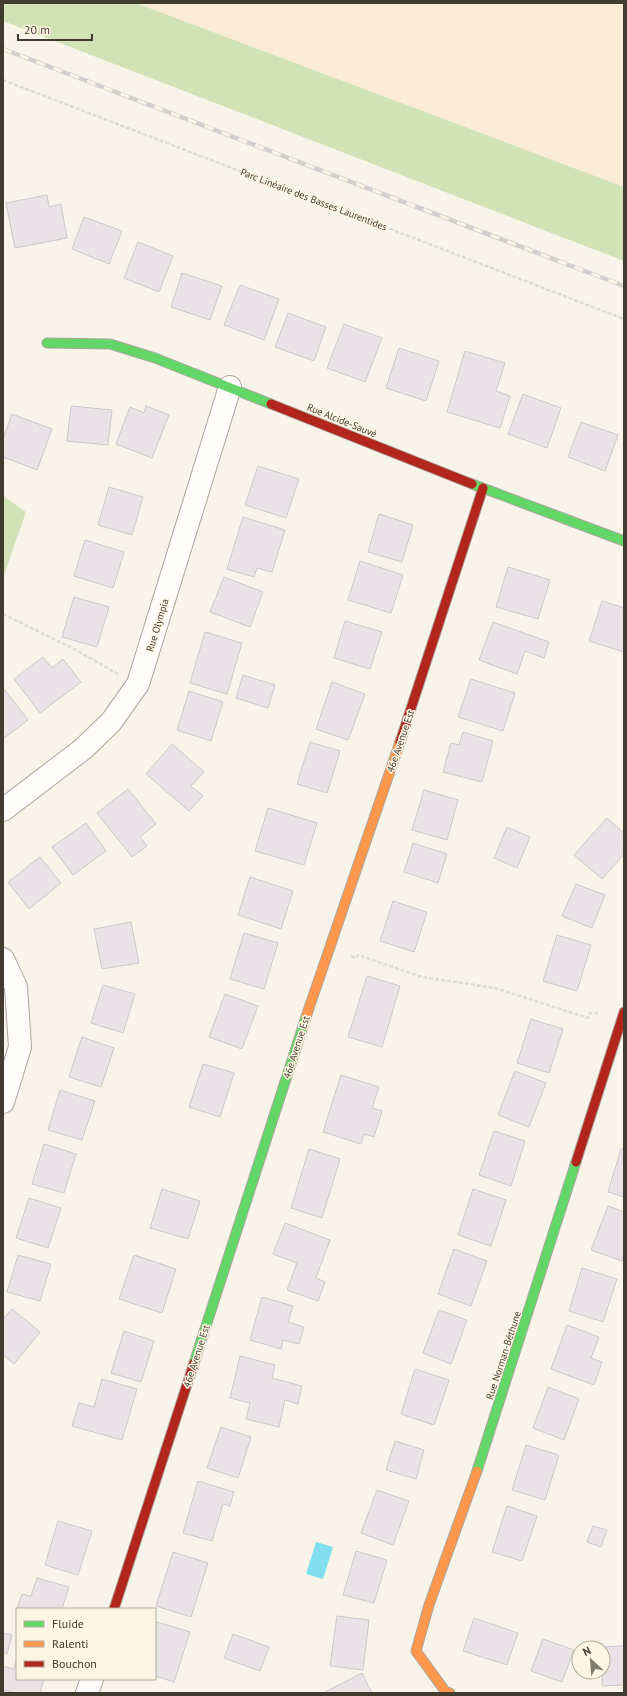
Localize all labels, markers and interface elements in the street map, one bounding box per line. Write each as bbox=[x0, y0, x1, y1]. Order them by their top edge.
scale bar bbox=[18, 16, 92, 42]
text: 20 m bbox=[24, 22, 50, 37]
street label: Parc Linéaire des Basses Laurentides bbox=[239, 165, 389, 234]
street label: Rue Alcide-Sauvé bbox=[305, 401, 379, 440]
street label: Rue Olympia bbox=[143, 597, 172, 653]
street label: 46e Avenue Est bbox=[384, 708, 417, 774]
street label: 46e Avenue Est bbox=[280, 1014, 313, 1080]
street label: Rue Norman-Béthune bbox=[483, 1309, 524, 1401]
street label: 46e Avenue Est bbox=[180, 1323, 213, 1389]
legend bbox=[16, 1608, 156, 1680]
text: Fluide bbox=[52, 1616, 84, 1631]
text: Ralenti bbox=[52, 1636, 88, 1651]
north arrow bbox=[571, 1640, 611, 1680]
text: N bbox=[580, 1643, 593, 1659]
text: Bouchon bbox=[52, 1656, 97, 1671]

